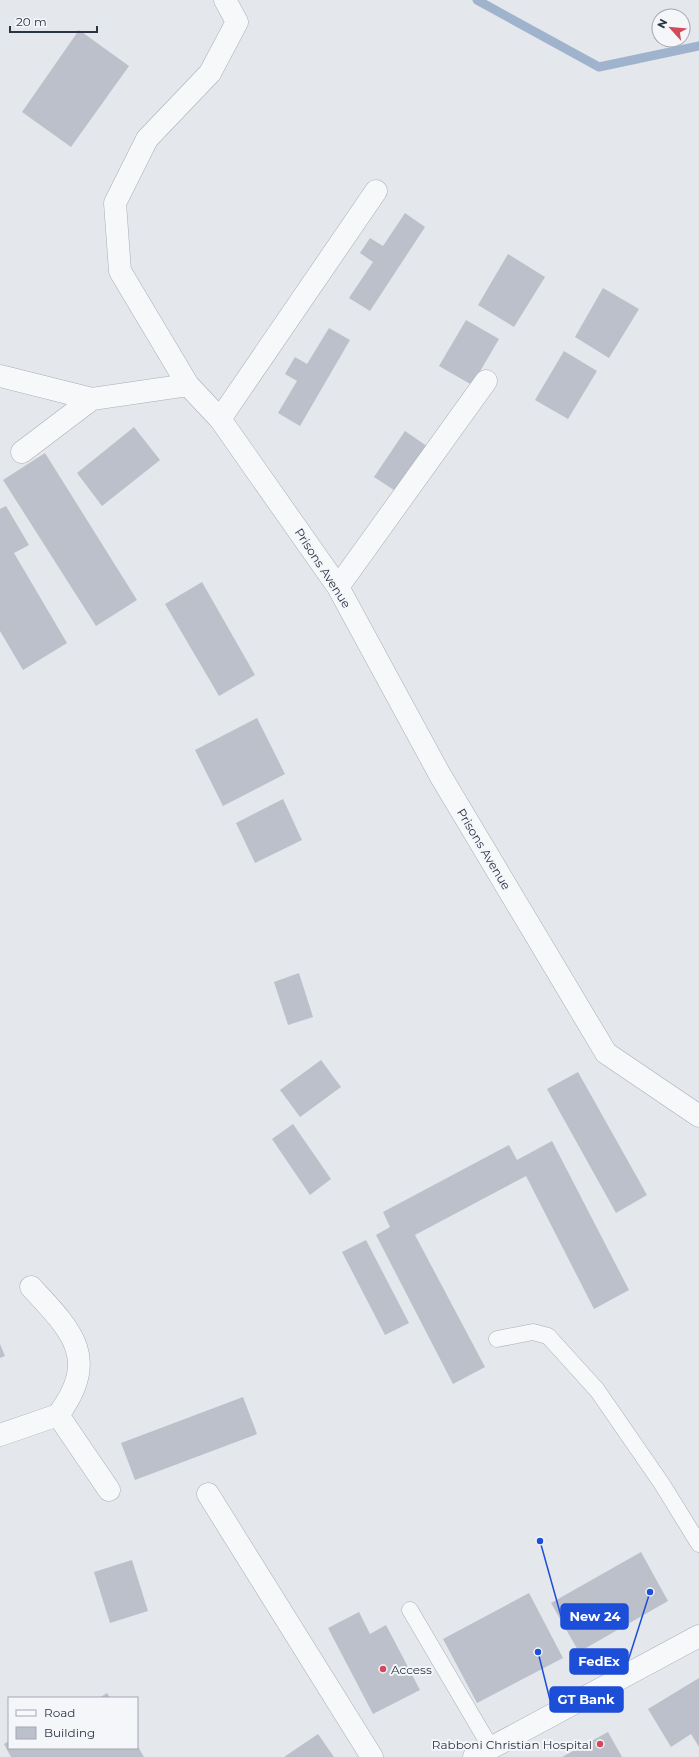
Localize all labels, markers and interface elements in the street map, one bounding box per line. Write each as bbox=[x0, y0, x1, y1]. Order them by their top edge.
scale bar bbox=[10, 8, 97, 34]
north arrow bbox=[651, 8, 691, 48]
text: 20 m bbox=[16, 14, 47, 29]
text: N bbox=[654, 16, 670, 31]
street label: Prisons Avenue bbox=[292, 525, 354, 611]
street label: Prisons Avenue bbox=[454, 806, 514, 892]
callout: New 24 bbox=[561, 1604, 628, 1629]
text: New 24 bbox=[570, 1608, 621, 1624]
callout: FedEx bbox=[570, 1649, 628, 1674]
text: FedEx bbox=[578, 1653, 620, 1669]
place label: Access bbox=[391, 1662, 432, 1677]
marker: Access bbox=[378, 1664, 388, 1674]
callout: GT Bank bbox=[550, 1687, 623, 1712]
text: GT Bank bbox=[557, 1691, 615, 1707]
legend bbox=[8, 1697, 138, 1749]
text: Road bbox=[44, 1705, 75, 1720]
text: Building bbox=[44, 1725, 95, 1740]
place label: Rabboni Christian Hospital bbox=[432, 1737, 592, 1752]
marker: Rabboni Christian Hospital bbox=[595, 1739, 605, 1749]

